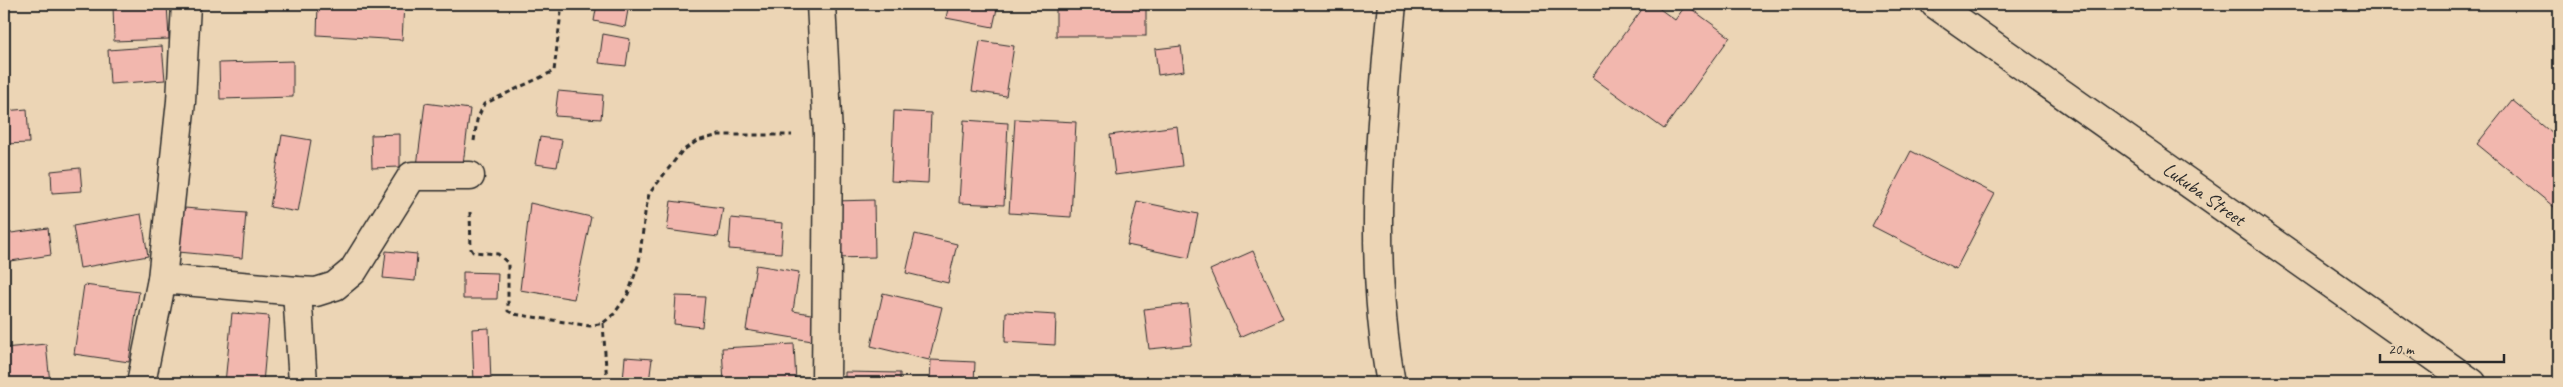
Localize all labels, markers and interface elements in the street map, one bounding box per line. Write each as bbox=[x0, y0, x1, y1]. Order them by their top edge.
street label: Lukuba Street bbox=[2158, 157, 2252, 233]
scale bar bbox=[2380, 332, 2504, 364]
text: 20 m bbox=[2388, 340, 2415, 359]

